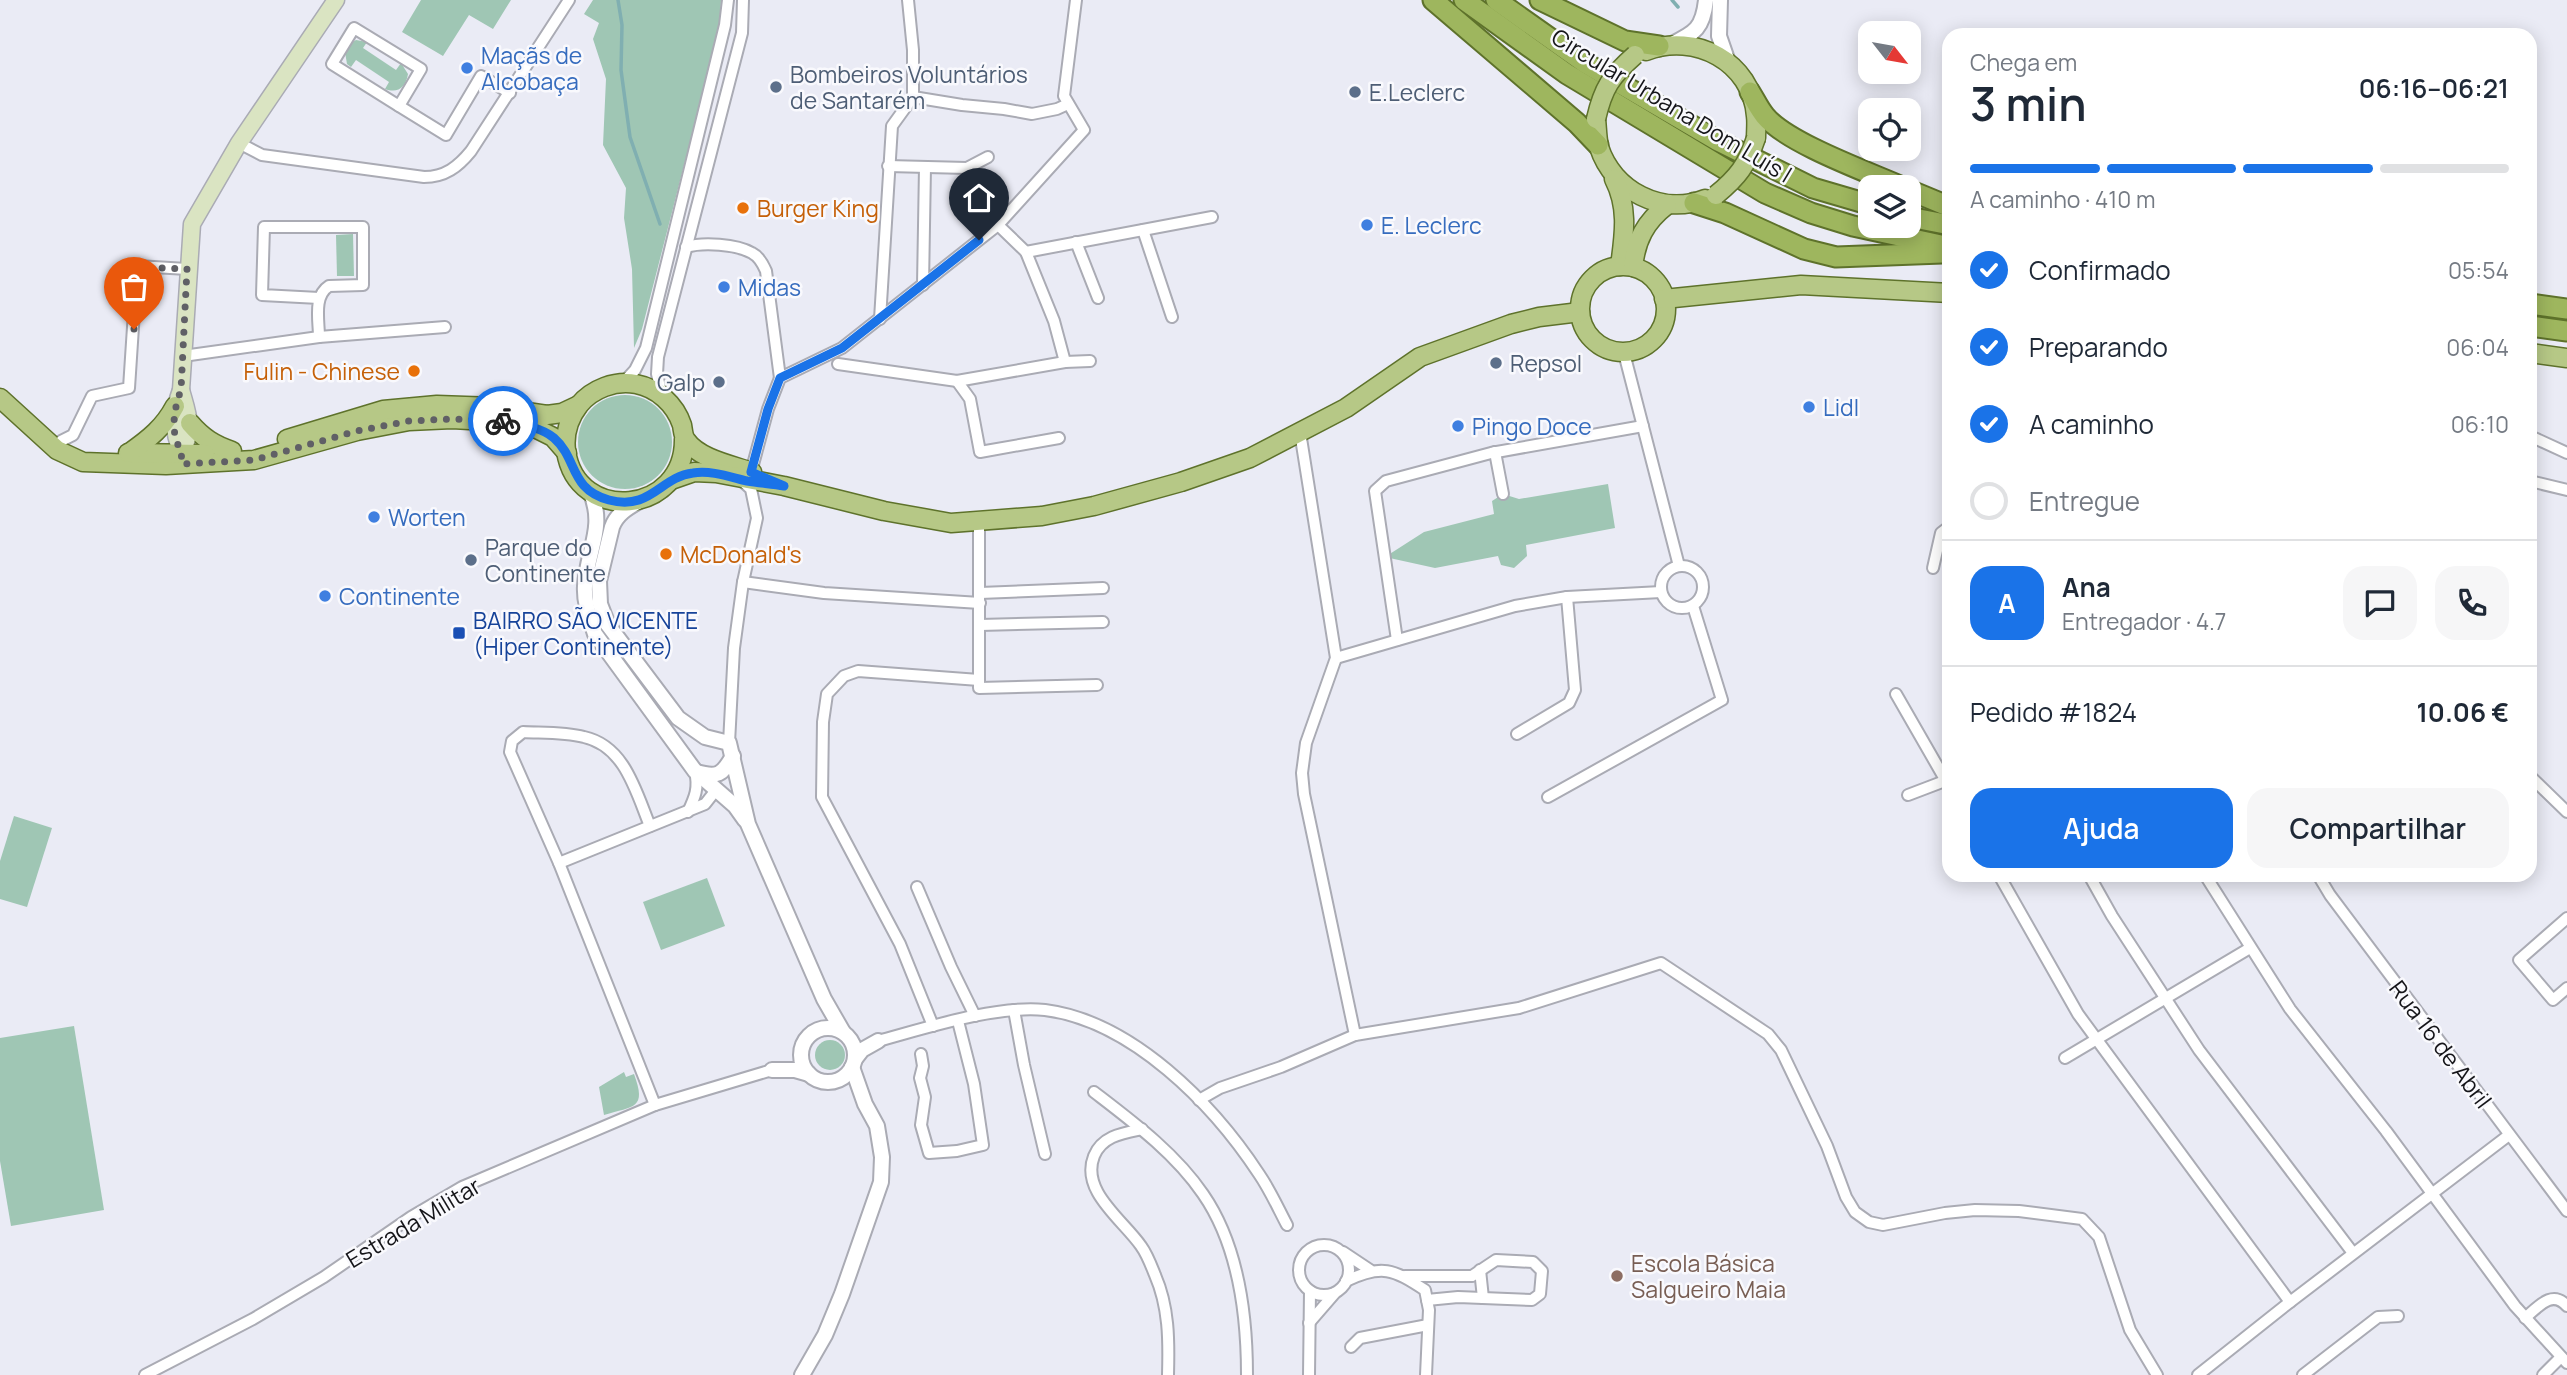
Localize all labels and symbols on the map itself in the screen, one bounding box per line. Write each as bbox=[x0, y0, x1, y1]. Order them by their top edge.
street label: Circular Urbana Dom Luís I bbox=[1546, 20, 1798, 190]
north arrow bbox=[1858, 21, 1922, 84]
place label: Maçãs de Alcobaça bbox=[481, 39, 582, 97]
place label: Bombeiros Voluntários de Santarém bbox=[790, 58, 1028, 116]
marker: Maçãs de Alcobaça bbox=[459, 60, 475, 76]
place label: E.Leclerc bbox=[1369, 76, 1465, 108]
marker: Bombeiros Voluntários de Santarém bbox=[768, 79, 784, 95]
marker: E.Leclerc bbox=[1347, 84, 1363, 100]
pin bbox=[949, 168, 1009, 240]
place label: Burger King bbox=[757, 192, 879, 224]
marker: Burger King bbox=[735, 200, 751, 216]
place label: E. Leclerc bbox=[1381, 209, 1482, 241]
marker: E. Leclerc bbox=[1359, 217, 1375, 233]
pin bbox=[104, 257, 164, 329]
place label: Midas bbox=[738, 271, 801, 303]
marker: Midas bbox=[716, 279, 732, 295]
place label: Repsol bbox=[1510, 347, 1582, 379]
place label: Fulin - Chinese bbox=[243, 355, 400, 387]
marker: Repsol bbox=[1488, 355, 1504, 371]
marker: Fulin - Chinese bbox=[406, 363, 422, 379]
place label: Galp bbox=[657, 366, 705, 398]
marker: Galp bbox=[711, 374, 727, 390]
courier bbox=[468, 386, 538, 456]
place label: Lidl bbox=[1823, 391, 1859, 423]
marker: Lidl bbox=[1801, 399, 1817, 415]
place label: Pingo Doce bbox=[1472, 410, 1592, 442]
marker: Pingo Doce bbox=[1450, 418, 1466, 434]
place label: Worten bbox=[388, 501, 466, 533]
marker: Worten bbox=[366, 509, 382, 525]
place label: Parque do Continente bbox=[485, 531, 606, 589]
place label: McDonald's bbox=[680, 538, 802, 570]
marker: McDonald's bbox=[658, 546, 674, 562]
marker: Parque do Continente bbox=[463, 552, 479, 568]
place label: Continente bbox=[339, 580, 460, 612]
marker: Continente bbox=[317, 588, 333, 604]
place label: BAIRRO SÃO VICENTE (Hiper Continente) bbox=[473, 604, 698, 662]
marker: BAIRRO SÃO VICENTE (Hiper Continente) bbox=[451, 625, 467, 641]
street label: Rua 16 de Abril bbox=[2382, 974, 2500, 1114]
street label: Estrada Militar bbox=[340, 1169, 486, 1275]
place label: Escola Básica Salgueiro Maia bbox=[1631, 1247, 1786, 1305]
marker: Escola Básica Salgueiro Maia bbox=[1609, 1268, 1625, 1284]

